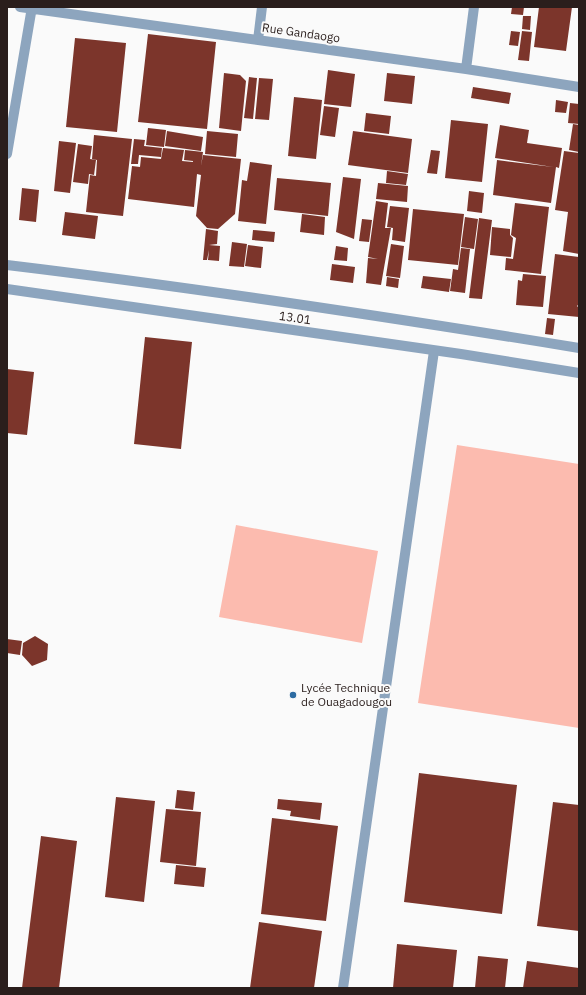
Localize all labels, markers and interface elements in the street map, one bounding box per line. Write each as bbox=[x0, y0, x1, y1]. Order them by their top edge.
street label: Rue Gandaogo bbox=[261, 20, 341, 45]
street label: 13.01 bbox=[278, 308, 312, 327]
place label: Lycée Technique de Ouagadougou bbox=[301, 680, 392, 709]
marker: Lycée Technique de Ouagadougou bbox=[288, 690, 298, 700]

